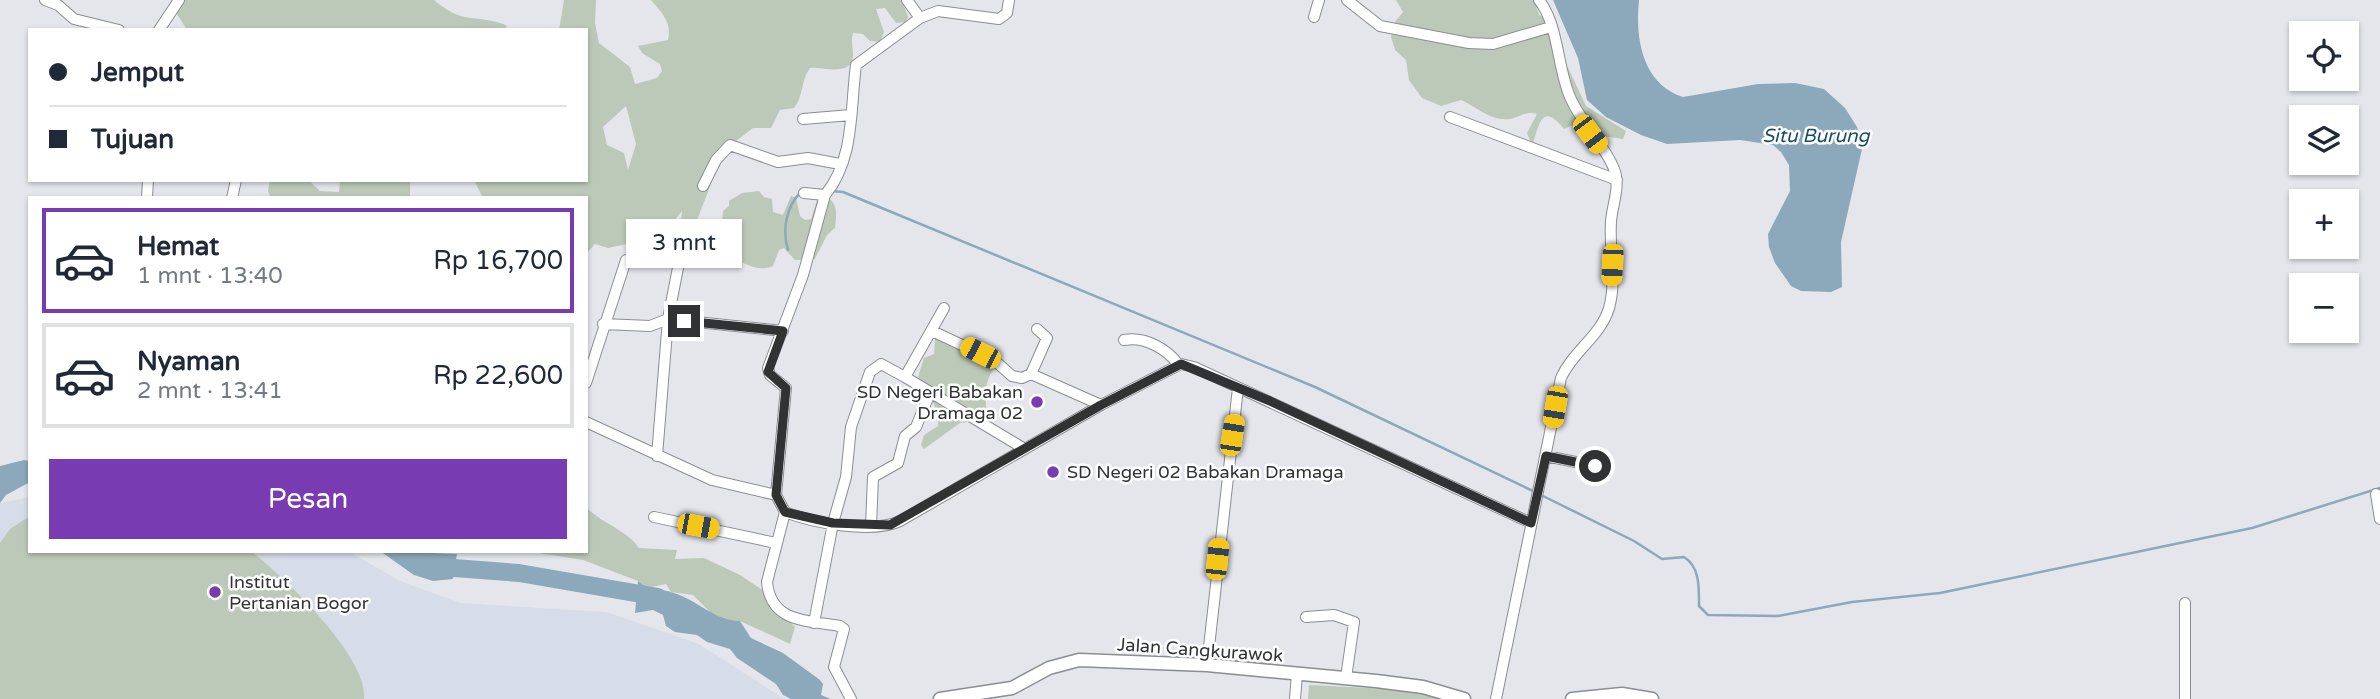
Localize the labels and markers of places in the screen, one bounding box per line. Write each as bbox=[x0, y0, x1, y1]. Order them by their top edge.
place label: SD Negeri Babakan Dramaga 02 bbox=[857, 381, 1023, 424]
marker: SD Negeri Babakan Dramaga 02 bbox=[1029, 394, 1045, 410]
place label: SD Negeri 02 Babakan Dramaga bbox=[1067, 461, 1344, 483]
marker: SD Negeri 02 Babakan Dramaga bbox=[1045, 464, 1061, 480]
place label: Institut Pertanian Bogor bbox=[229, 571, 369, 614]
marker: Institut Pertanian Bogor bbox=[207, 584, 223, 600]

